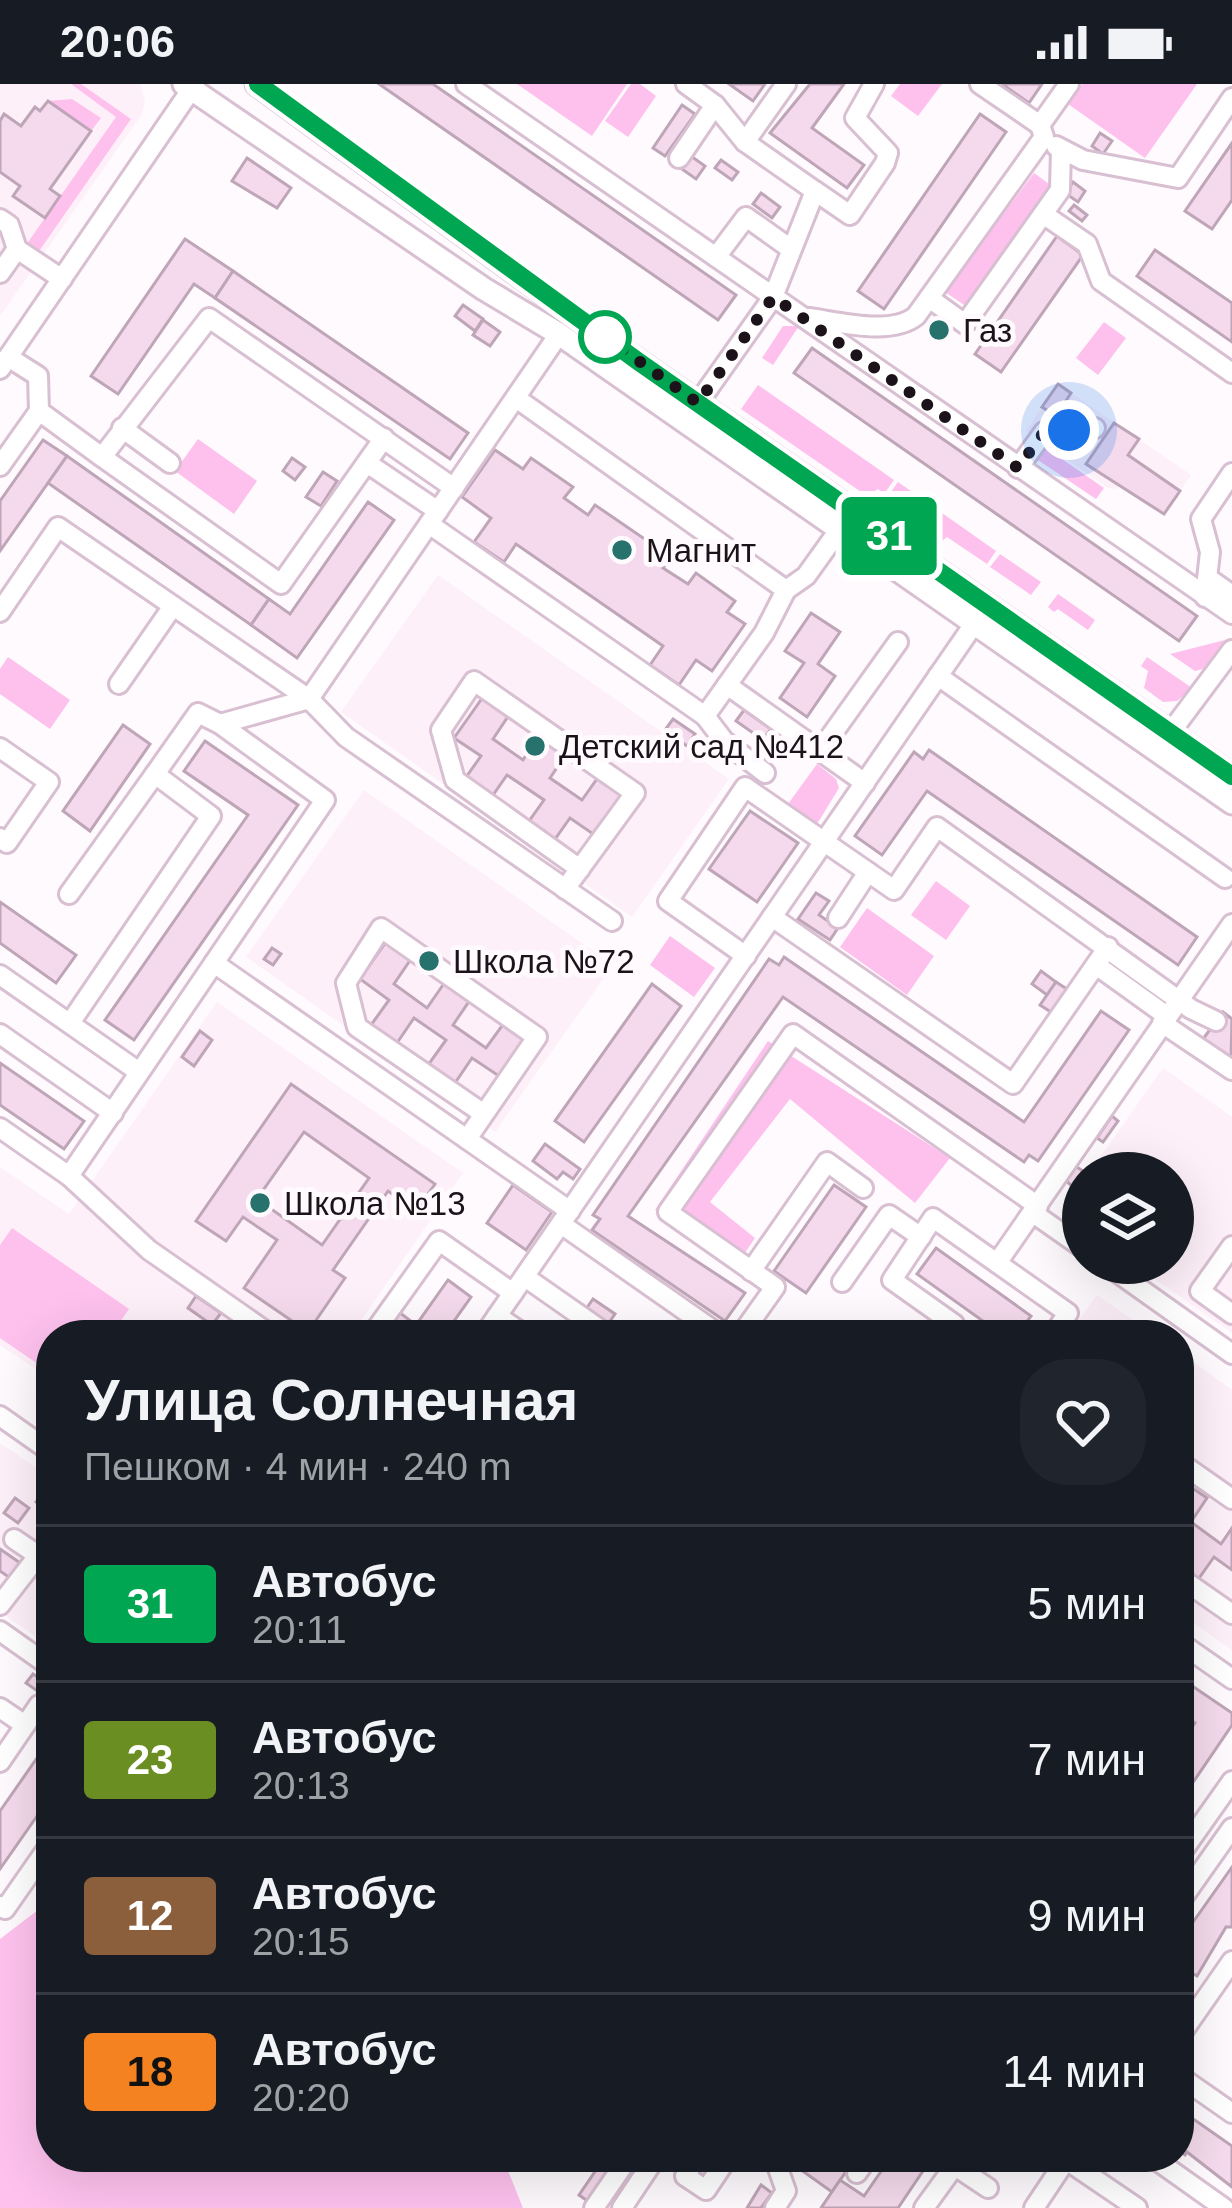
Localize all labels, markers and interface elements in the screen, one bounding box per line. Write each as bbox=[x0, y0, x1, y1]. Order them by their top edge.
text: 20:06 bbox=[60, 16, 175, 67]
unlabelled marker bbox=[580, 312, 630, 362]
place label: Газ bbox=[963, 312, 1012, 349]
marker: Газ bbox=[926, 317, 952, 343]
your location bbox=[1039, 400, 1099, 460]
line badge: 31 bbox=[835, 497, 943, 575]
text: 31 bbox=[866, 512, 912, 559]
place label: Магнит bbox=[646, 532, 756, 569]
marker: Магнит bbox=[609, 537, 635, 563]
place label: Детский сад №412 bbox=[559, 728, 844, 765]
marker: Детский сад №412 bbox=[522, 733, 548, 759]
place label: Школа №72 bbox=[453, 943, 635, 980]
marker: Школа №72 bbox=[416, 948, 442, 974]
map controls bbox=[1062, 1152, 1194, 1284]
button: layers bbox=[1062, 1152, 1194, 1284]
place label: Школа №13 bbox=[284, 1185, 466, 1222]
marker: Школа №13 bbox=[247, 1190, 273, 1216]
button: heart bbox=[1020, 1359, 1146, 1485]
text: Улица Солнечная bbox=[84, 1368, 578, 1432]
text: Пешком · 4 мин · 240 m bbox=[84, 1445, 511, 1488]
text: Автобус bbox=[252, 1556, 437, 1607]
text: 5 мин bbox=[1028, 1578, 1146, 1629]
text: 31 bbox=[127, 1580, 173, 1627]
text: 20:11 bbox=[252, 1608, 347, 1651]
text: Автобус bbox=[252, 1712, 437, 1763]
text: 7 мин bbox=[1028, 1734, 1146, 1785]
text: 23 bbox=[127, 1736, 173, 1783]
text: 20:13 bbox=[252, 1764, 350, 1807]
text: Автобус bbox=[252, 1868, 437, 1919]
text: 9 мин bbox=[1028, 1890, 1146, 1941]
text: 12 bbox=[127, 1892, 173, 1939]
text: 20:15 bbox=[252, 1920, 350, 1963]
text: Автобус bbox=[252, 2024, 437, 2075]
text: 14 мин bbox=[1003, 2046, 1146, 2097]
text: 18 bbox=[127, 2048, 173, 2095]
text: 20:20 bbox=[252, 2076, 350, 2119]

